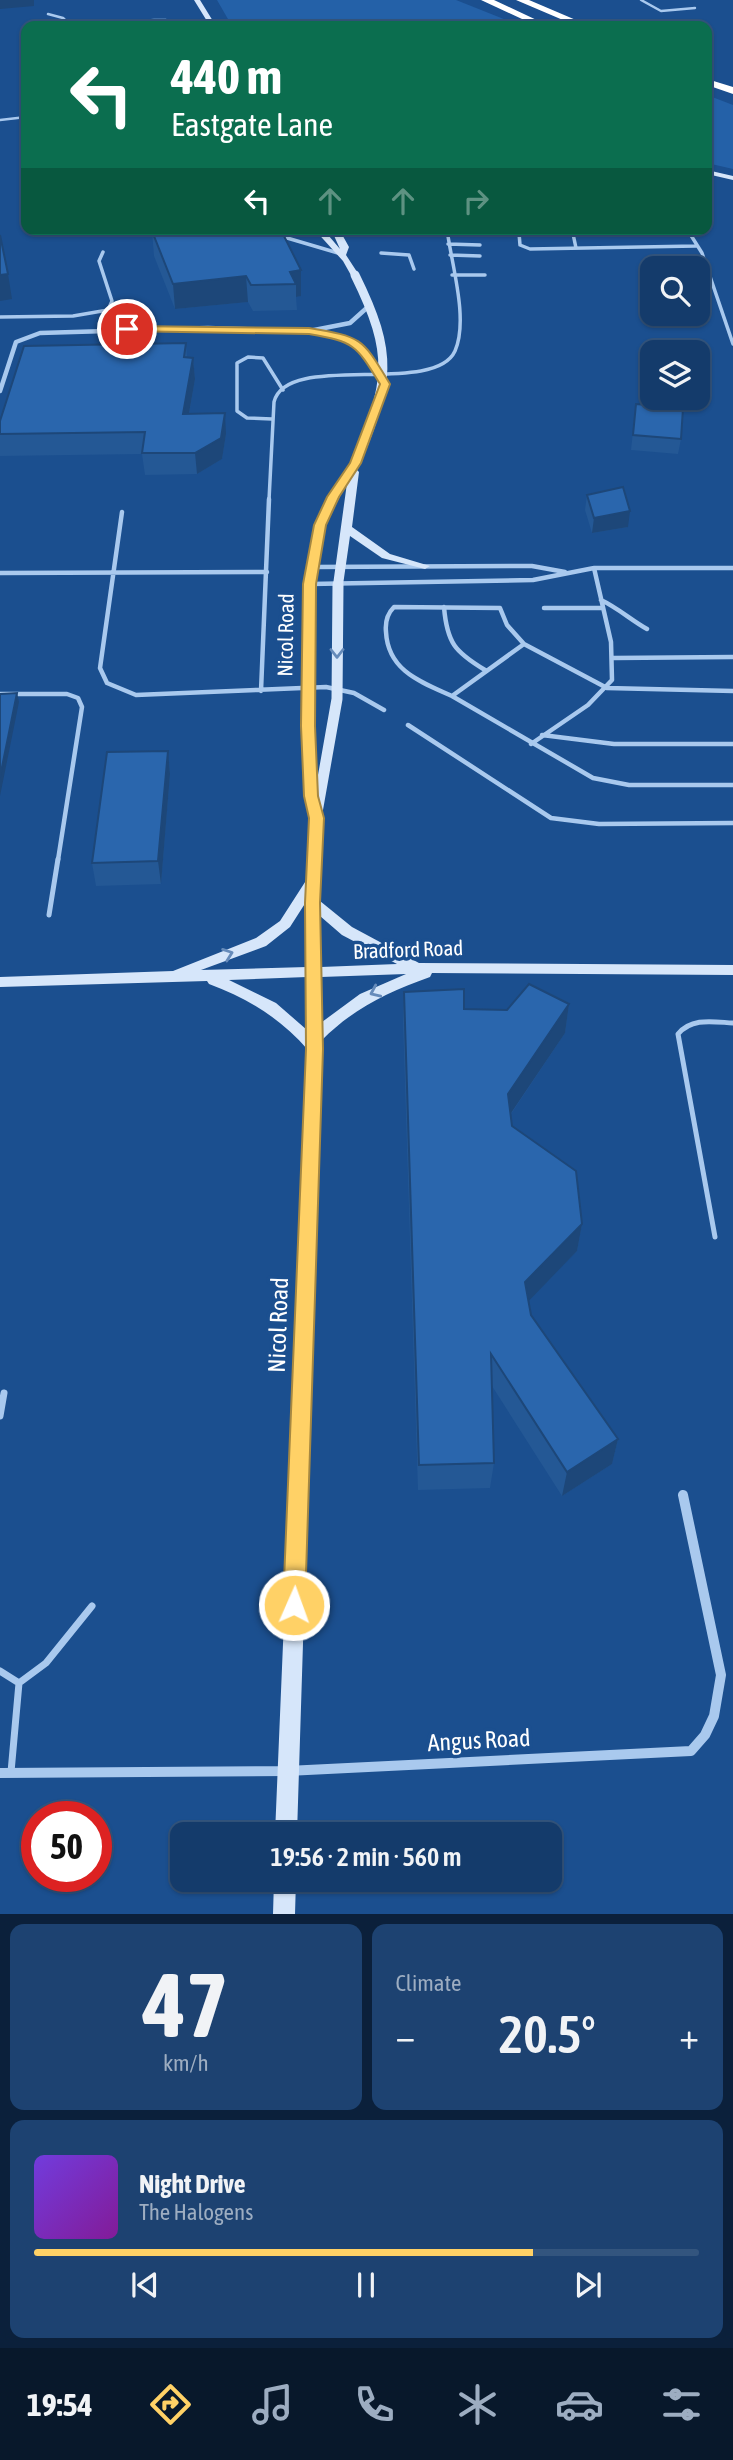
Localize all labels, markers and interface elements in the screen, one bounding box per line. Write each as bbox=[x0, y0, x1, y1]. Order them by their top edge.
text: 440 m bbox=[171, 48, 282, 104]
icon: left bbox=[56, 49, 147, 140]
text: Eastgate Lane bbox=[171, 106, 333, 143]
icon: left bbox=[238, 182, 276, 220]
icon: ahead bbox=[311, 182, 349, 220]
icon: ahead bbox=[384, 182, 422, 220]
icon: right bbox=[457, 182, 495, 220]
map controls bbox=[640, 256, 710, 410]
button: search bbox=[640, 256, 710, 326]
pin bbox=[97, 299, 157, 359]
icon: arrive bbox=[108, 310, 146, 348]
button: layers bbox=[640, 340, 710, 410]
street label: Nicol Road bbox=[272, 593, 298, 677]
one-way arrow bbox=[329, 648, 345, 659]
street label: Bradford Road bbox=[352, 935, 464, 963]
one-way arrow bbox=[222, 948, 234, 962]
one-way arrow bbox=[370, 983, 382, 997]
street label: Nicol Road bbox=[263, 1277, 293, 1373]
position arrow bbox=[257, 1568, 331, 1642]
street label: Angus Road bbox=[427, 1724, 531, 1756]
speed limit sign: 50 bbox=[21, 1801, 112, 1892]
text: 19:56 · 2 min · 560 m bbox=[271, 1842, 461, 1872]
text: 47 bbox=[143, 1952, 229, 2056]
text: Climate bbox=[396, 1970, 461, 1996]
text: 20.5° bbox=[499, 2004, 596, 2064]
text: − bbox=[396, 2014, 415, 2057]
text: + bbox=[679, 2014, 699, 2057]
text: km/h bbox=[163, 2050, 209, 2076]
text: Night Drive bbox=[139, 2169, 246, 2199]
text: The Halogens bbox=[139, 2199, 253, 2225]
icon: previous bbox=[126, 2266, 164, 2304]
icon: pause bbox=[347, 2266, 385, 2304]
icon: next bbox=[569, 2266, 607, 2304]
icon: directions bbox=[146, 2380, 195, 2429]
icon: music bbox=[248, 2380, 297, 2429]
icon: phone bbox=[350, 2380, 399, 2429]
icon: climate bbox=[453, 2380, 502, 2429]
icon: car bbox=[555, 2380, 604, 2429]
icon: filters bbox=[657, 2380, 706, 2429]
text: 19:54 bbox=[27, 2386, 93, 2423]

